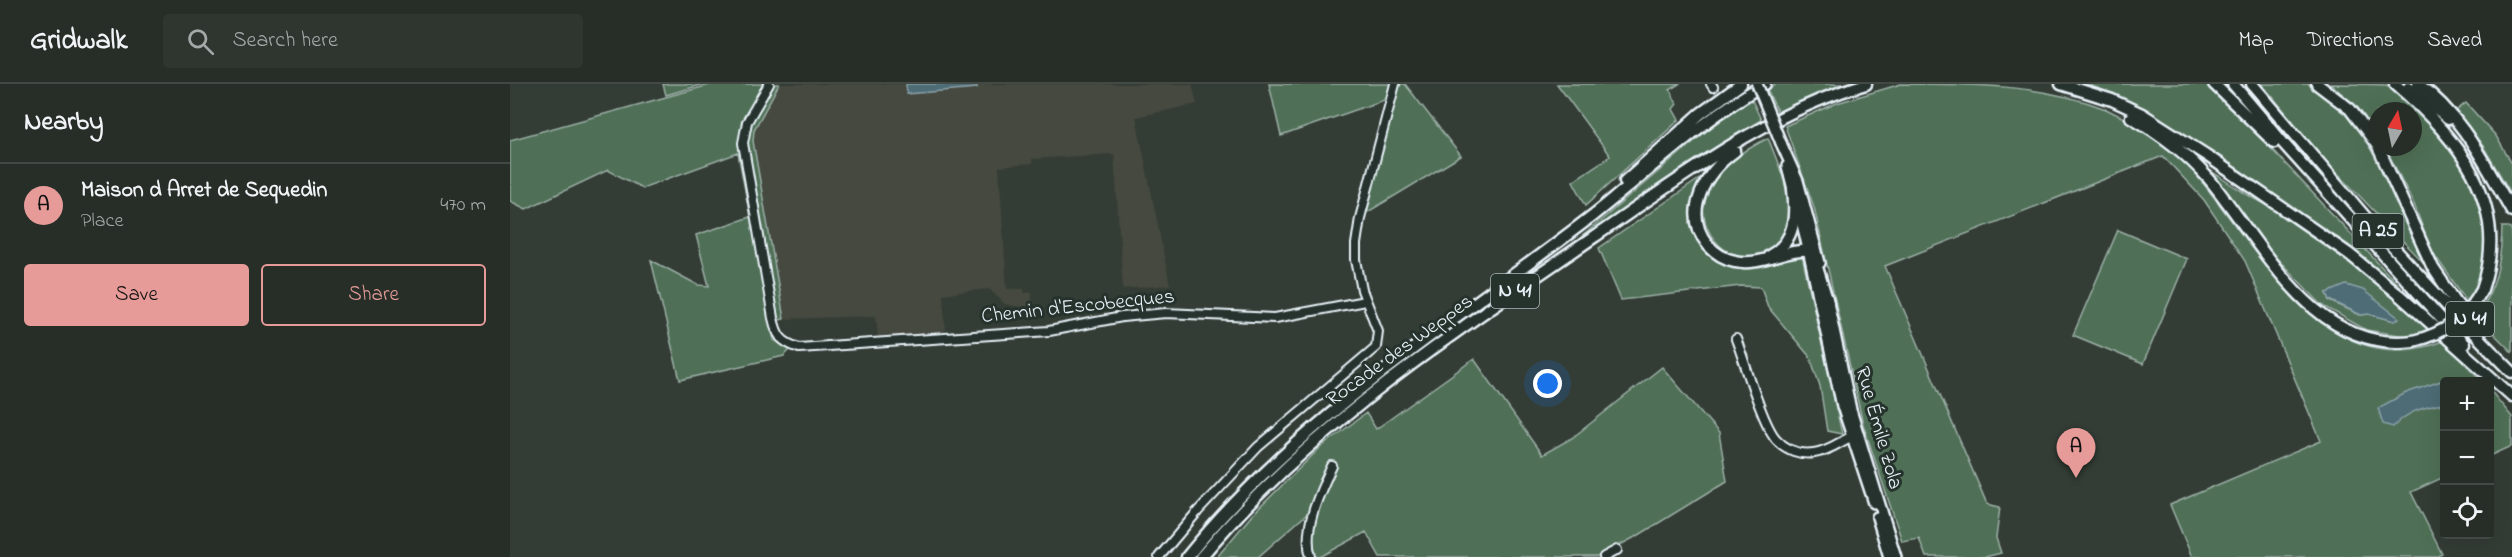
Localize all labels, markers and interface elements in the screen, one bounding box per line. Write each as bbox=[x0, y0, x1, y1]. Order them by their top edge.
search box bbox=[163, 14, 583, 68]
text: Gridwalk bbox=[30, 21, 127, 62]
icon: search bbox=[184, 25, 217, 58]
text: Search here bbox=[232, 25, 338, 57]
text: Map bbox=[2238, 26, 2274, 56]
text: Directions bbox=[2307, 26, 2394, 56]
text: Saved bbox=[2427, 26, 2482, 56]
north arrow bbox=[2368, 102, 2422, 156]
text: Nearby bbox=[24, 104, 103, 142]
text: Maison d Arret de Sequedin bbox=[81, 175, 327, 207]
text: A bbox=[37, 191, 50, 220]
text: 470 m bbox=[440, 191, 486, 220]
text: Place bbox=[81, 207, 123, 236]
road number: A 25 bbox=[2352, 214, 2404, 248]
button: Save bbox=[24, 264, 249, 326]
button: Share bbox=[261, 264, 486, 326]
road number: N 41 bbox=[1491, 274, 1539, 308]
street label: Chemin d'Escobecques bbox=[980, 282, 1176, 332]
street label: Rocade des Weppes bbox=[1320, 287, 1480, 415]
road number: N 41 bbox=[2446, 302, 2494, 336]
street label: Rue Émile Zola bbox=[1846, 363, 1910, 493]
your location bbox=[1533, 369, 1562, 398]
map controls bbox=[2440, 377, 2494, 539]
button: + bbox=[2440, 377, 2494, 431]
pin: A bbox=[2056, 428, 2096, 478]
button: − bbox=[2440, 431, 2494, 485]
button: locate bbox=[2440, 485, 2494, 539]

